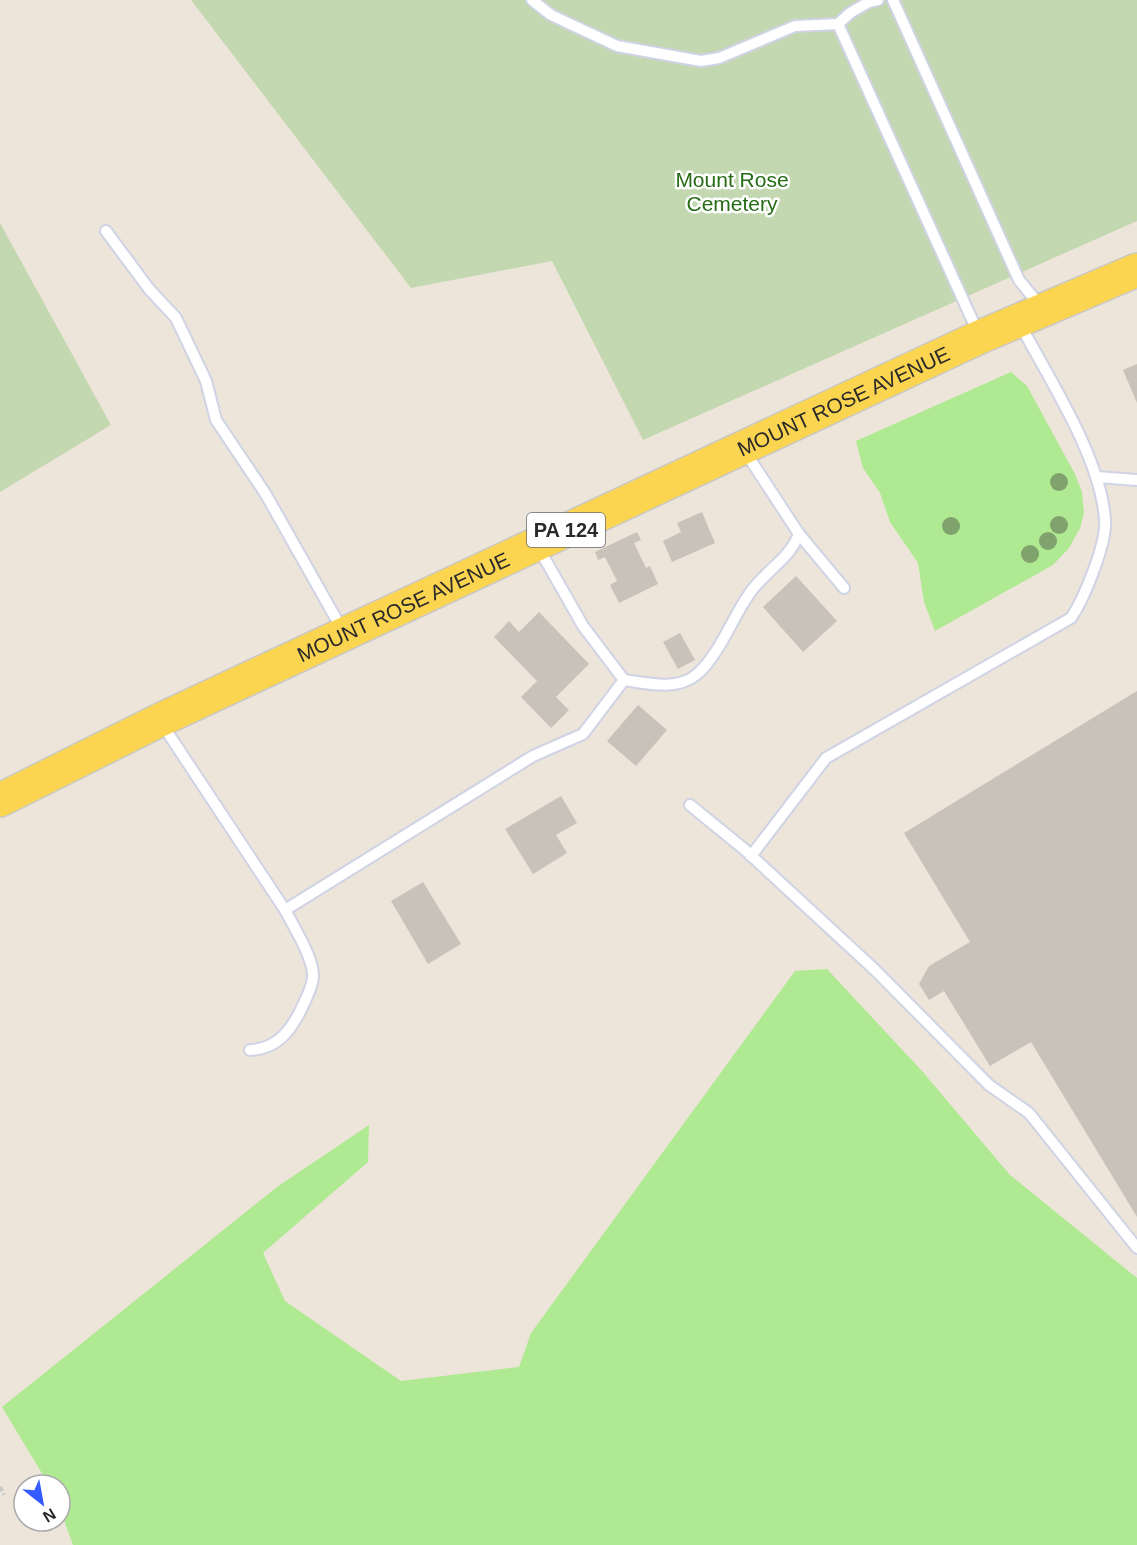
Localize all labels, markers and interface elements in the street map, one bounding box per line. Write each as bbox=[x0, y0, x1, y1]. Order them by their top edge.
park label: Mount Rose Cemetery bbox=[675, 168, 789, 215]
street label: MOUNT ROSE AVENUE bbox=[733, 341, 953, 460]
road number: PA 124 bbox=[527, 513, 605, 547]
street label: MOUNT ROSE AVENUE bbox=[293, 547, 513, 666]
north arrow bbox=[12, 1473, 72, 1533]
text: N bbox=[40, 1505, 59, 1526]

